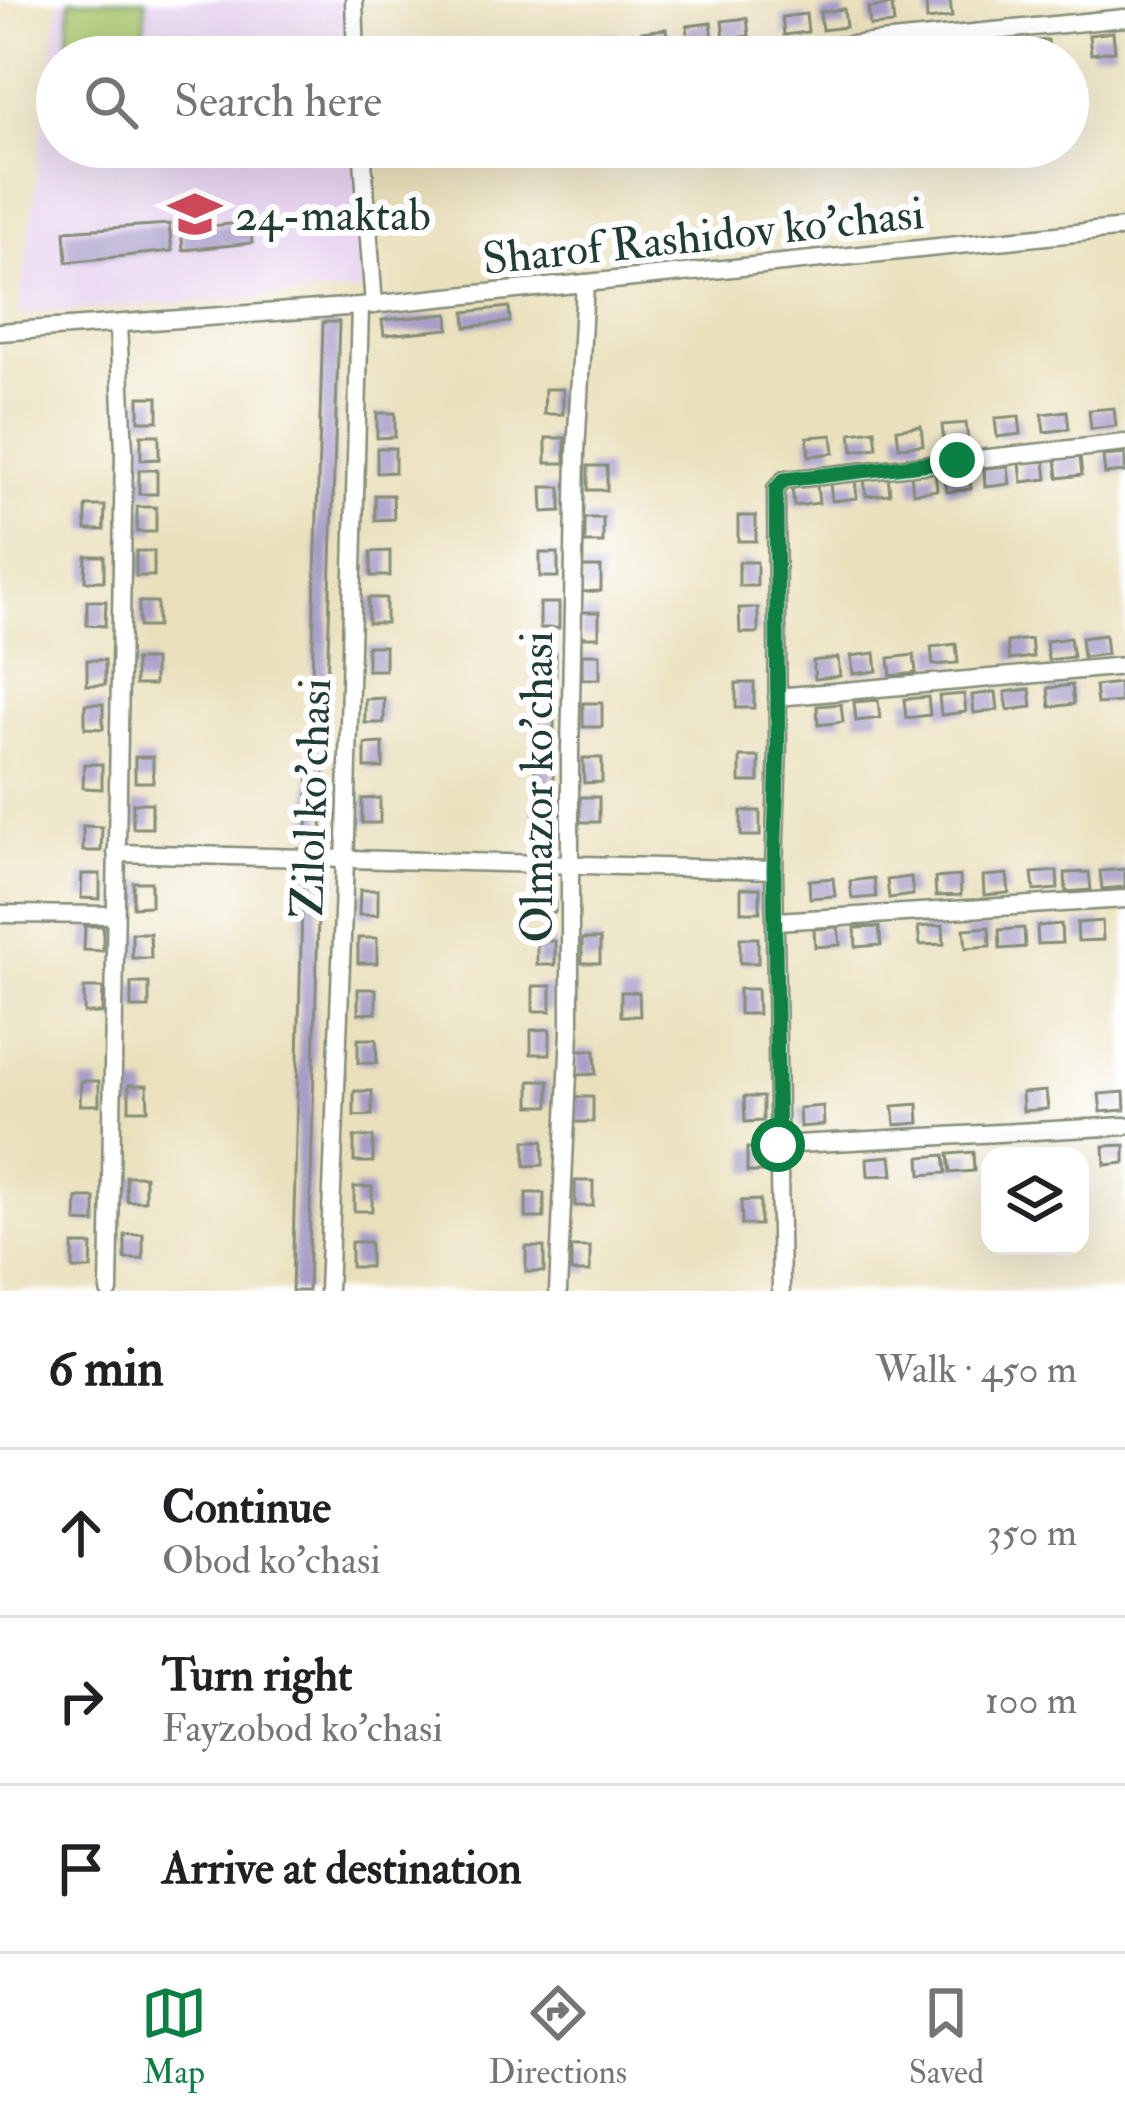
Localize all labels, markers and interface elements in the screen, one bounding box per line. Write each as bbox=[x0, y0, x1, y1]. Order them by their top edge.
search box bbox=[36, 36, 1089, 168]
icon: search bbox=[78, 69, 144, 135]
text: Search here bbox=[174, 74, 382, 130]
school or university icon: 24-maktab bbox=[166, 185, 224, 243]
street label: Sharof Rashidov ko'chasi bbox=[480, 186, 927, 288]
place label: 24-maktab bbox=[235, 188, 431, 244]
route end bbox=[930, 433, 984, 487]
street label: Olmazor ko'chasi bbox=[510, 631, 566, 943]
street label: Zilol ko'chasi bbox=[280, 677, 344, 919]
route start bbox=[751, 1118, 805, 1172]
map controls bbox=[981, 1147, 1089, 1255]
button: layers bbox=[981, 1147, 1089, 1255]
text: 6 min bbox=[48, 1337, 164, 1401]
text: Walk · 450 m bbox=[876, 1345, 1077, 1394]
text: Continue bbox=[162, 1480, 331, 1536]
icon: ahead bbox=[48, 1500, 114, 1566]
text: 350 m bbox=[987, 1508, 1077, 1557]
text: Obod ko'chasi bbox=[162, 1536, 381, 1585]
text: Turn right bbox=[162, 1648, 352, 1704]
icon: right bbox=[48, 1668, 114, 1734]
text: 100 m bbox=[985, 1676, 1077, 1725]
text: Fayzobod ko'chasi bbox=[162, 1704, 443, 1753]
icon: arrive bbox=[48, 1836, 114, 1902]
text: Arrive at destination bbox=[162, 1841, 522, 1897]
tab: Map bbox=[141, 1980, 207, 2093]
tab: Directions bbox=[489, 1980, 627, 2093]
tab: Saved bbox=[909, 1980, 984, 2093]

